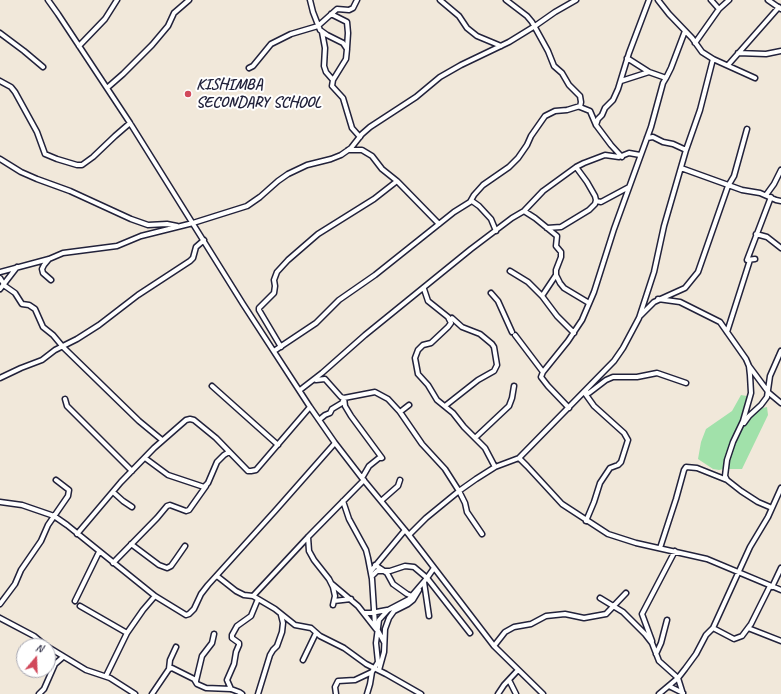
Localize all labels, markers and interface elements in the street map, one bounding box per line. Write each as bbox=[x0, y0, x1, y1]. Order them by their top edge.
place label: KISHIMBA SECONDARY SCHOOL bbox=[196, 75, 321, 113]
marker: KISHIMBA SECONDARY SCHOOL bbox=[183, 89, 193, 99]
north arrow bbox=[16, 638, 56, 678]
text: N bbox=[34, 640, 45, 655]

